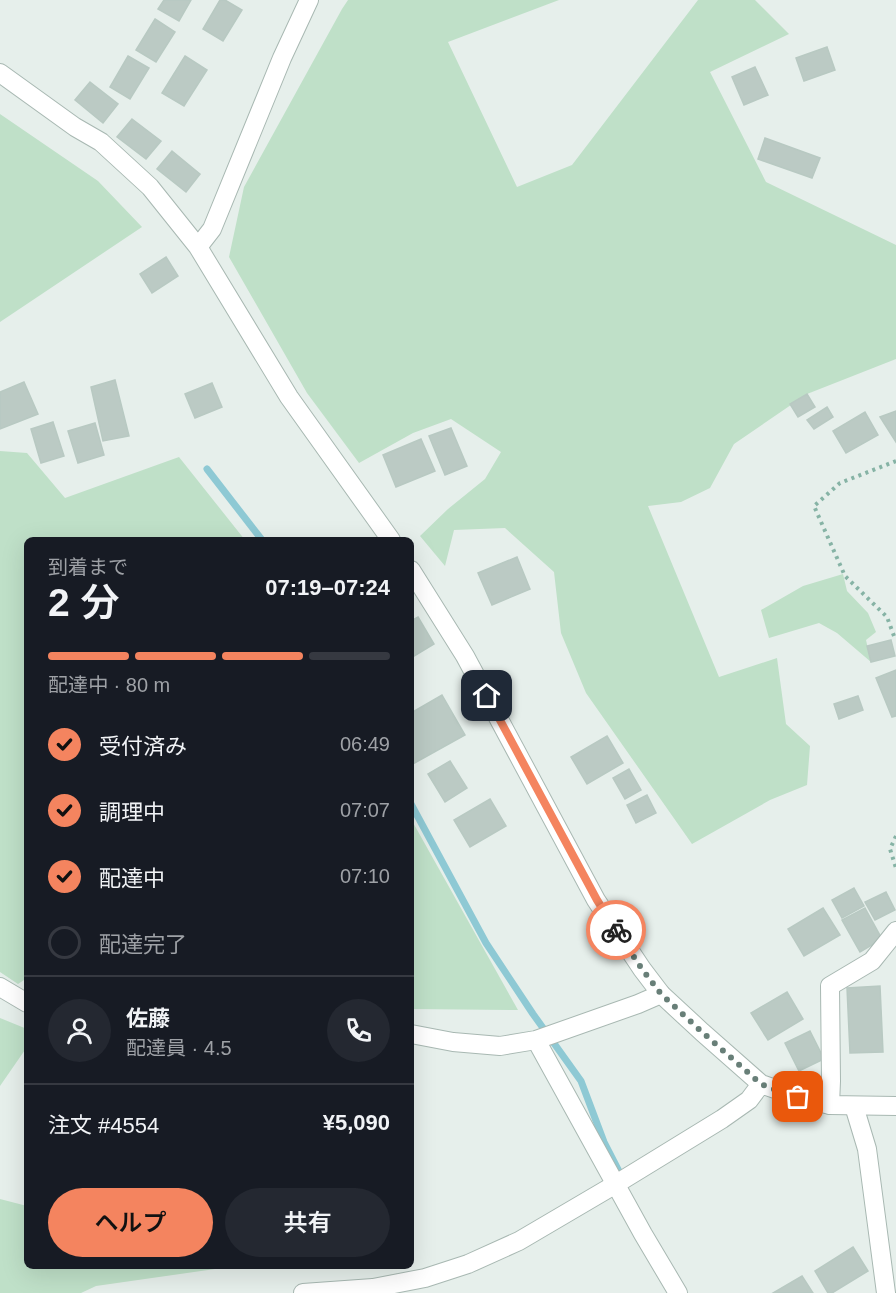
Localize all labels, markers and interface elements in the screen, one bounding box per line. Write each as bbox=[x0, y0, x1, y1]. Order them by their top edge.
text: 到着まで bbox=[48, 556, 128, 578]
text: 07:19–07:24 bbox=[265, 575, 390, 600]
text: 2 分 bbox=[48, 581, 120, 624]
pin bbox=[461, 670, 512, 721]
text: 配達中 · 80 m bbox=[48, 674, 170, 696]
icon: home bbox=[470, 679, 503, 712]
icon: check bbox=[48, 728, 81, 761]
text: 06:49 bbox=[340, 733, 390, 755]
text: 受付済み bbox=[99, 734, 187, 759]
icon: check bbox=[48, 794, 81, 827]
text: 07:07 bbox=[340, 799, 390, 821]
text: 調理中 bbox=[99, 800, 165, 825]
icon: check bbox=[48, 860, 81, 893]
text: 07:10 bbox=[340, 865, 390, 887]
text: 配達中 bbox=[99, 866, 165, 891]
courier bbox=[586, 900, 646, 960]
icon: bike bbox=[600, 914, 633, 947]
text: 配達完了 bbox=[99, 932, 187, 957]
button: person bbox=[48, 999, 111, 1062]
button: phone bbox=[327, 999, 390, 1062]
text: 佐藤 bbox=[126, 1006, 170, 1031]
text: 配達員 · 4.5 bbox=[126, 1037, 232, 1059]
pin bbox=[772, 1071, 823, 1122]
icon: bag bbox=[781, 1080, 814, 1113]
text: ¥5,090 bbox=[323, 1110, 390, 1135]
text: 注文 #4554 bbox=[48, 1113, 159, 1138]
button: ヘルプ bbox=[48, 1188, 213, 1257]
button: 共有 bbox=[225, 1188, 390, 1257]

